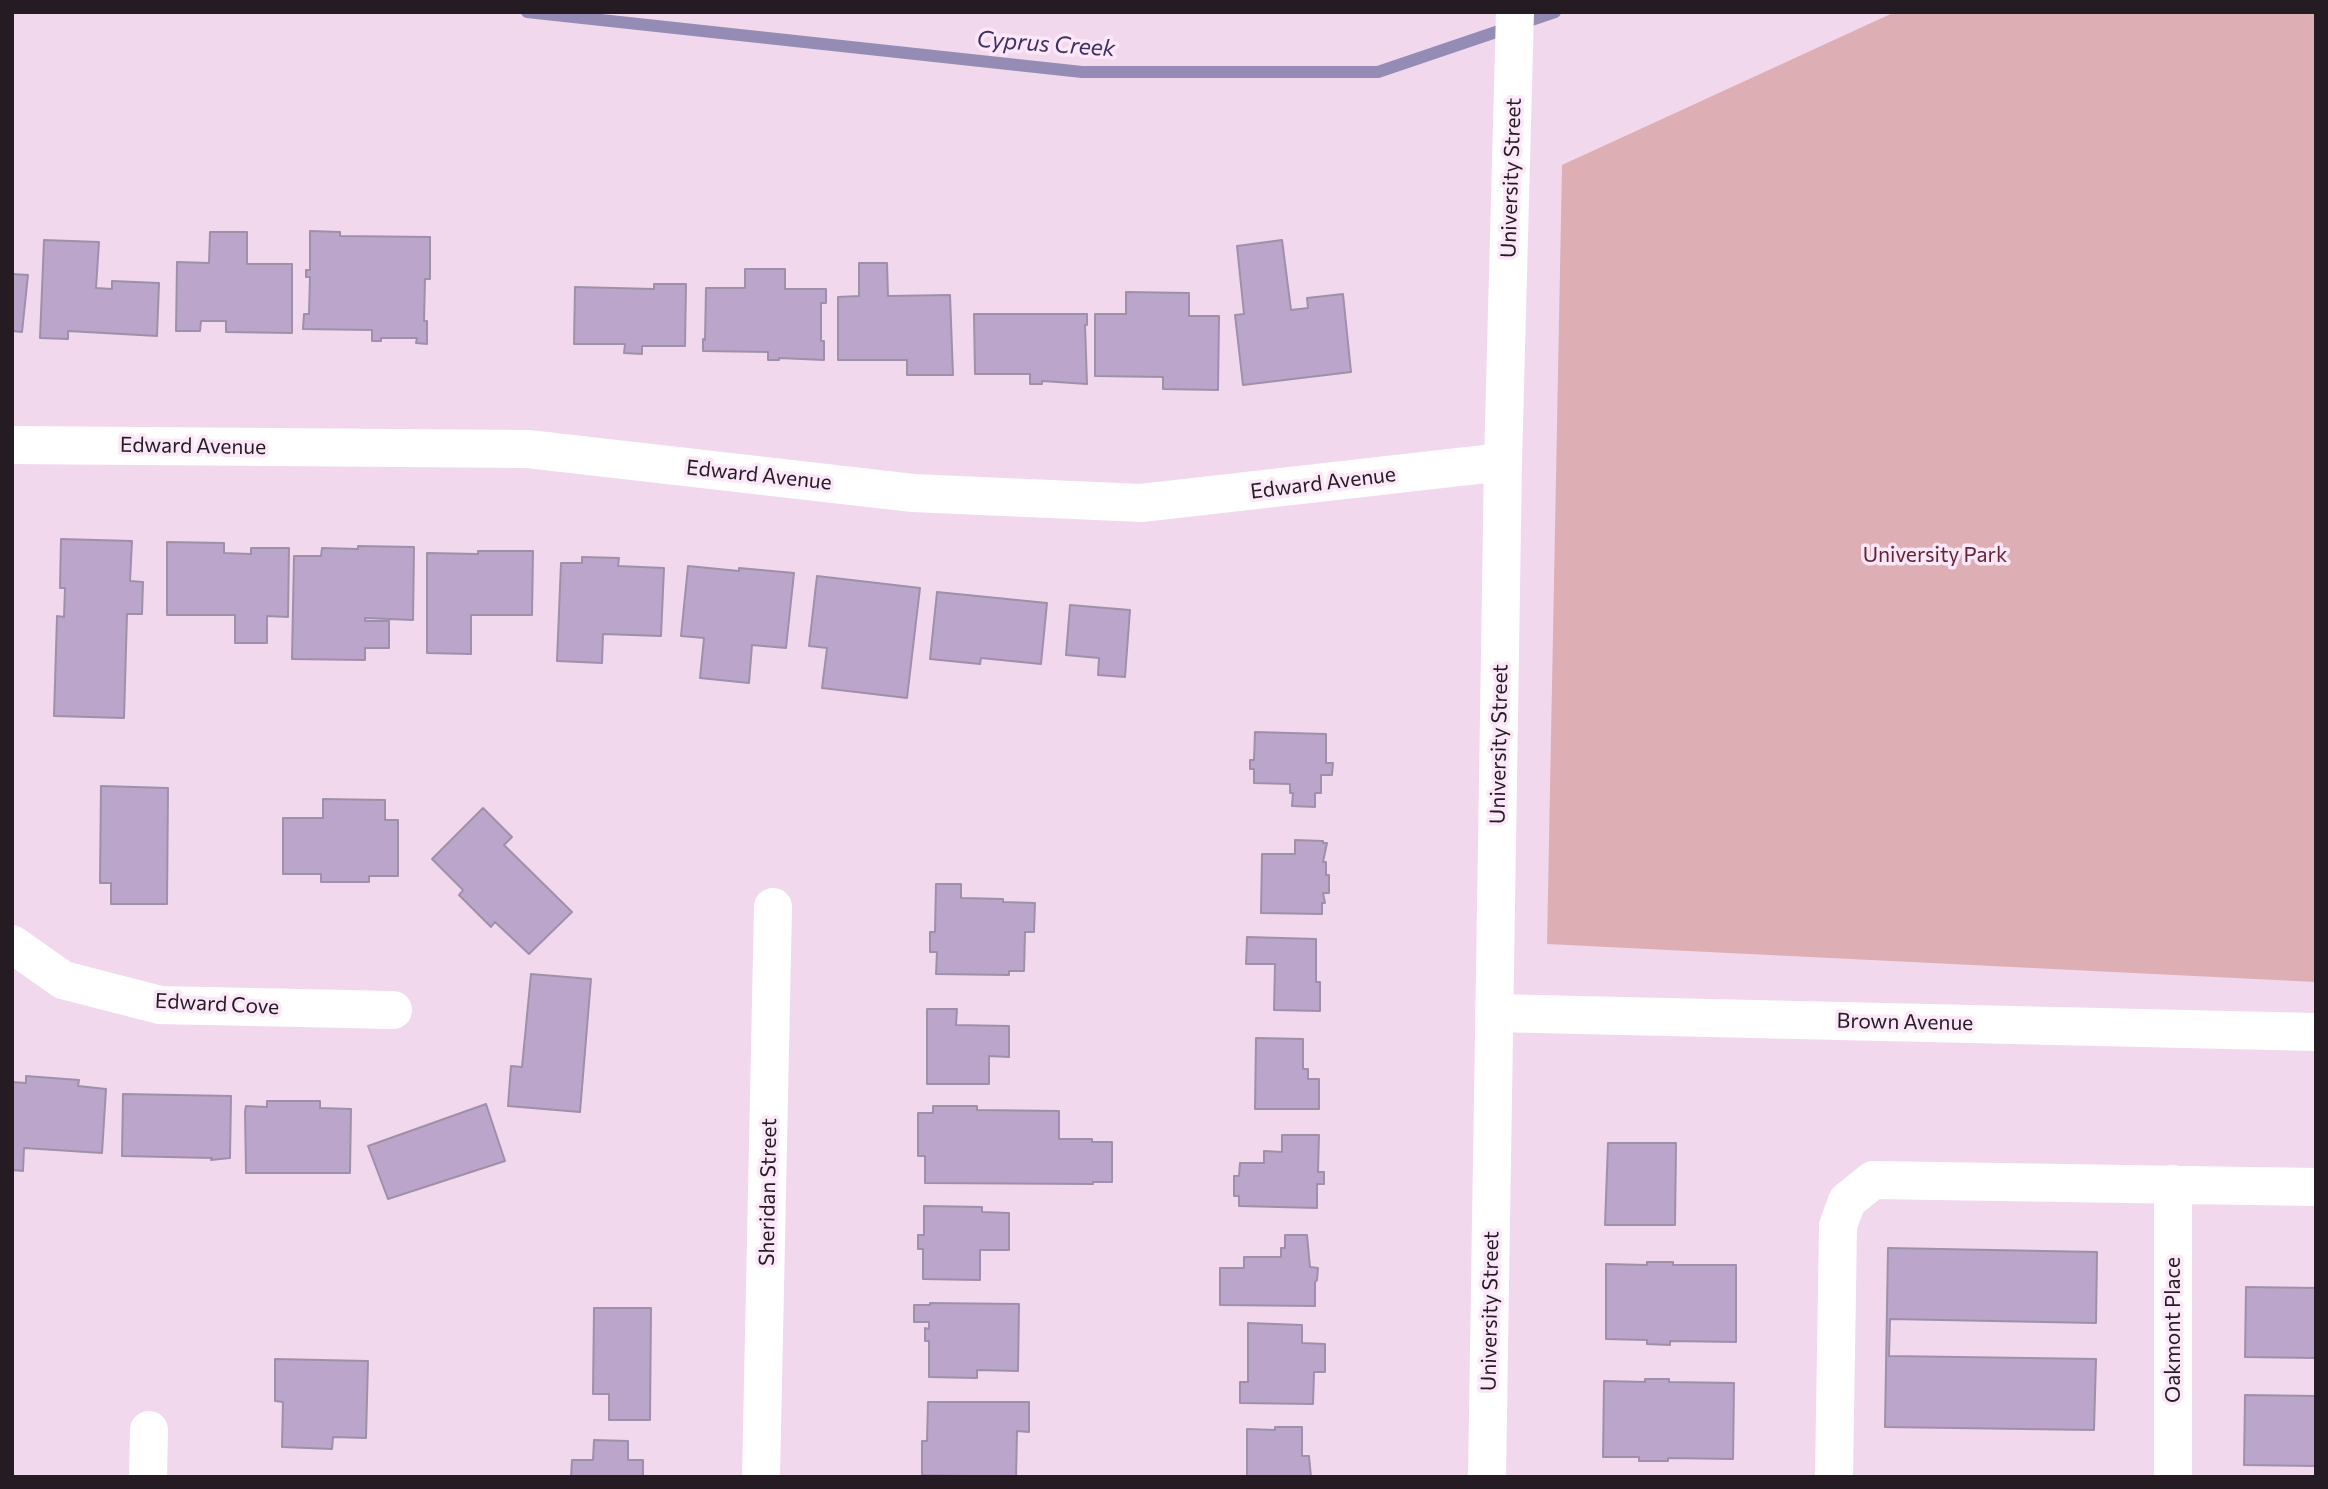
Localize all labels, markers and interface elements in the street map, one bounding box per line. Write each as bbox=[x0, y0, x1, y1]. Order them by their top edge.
water label: Cyprus Creek bbox=[976, 25, 1116, 63]
street label: University Street bbox=[1496, 98, 1526, 258]
street label: Edward Avenue bbox=[120, 432, 266, 460]
street label: Edward Avenue bbox=[685, 455, 833, 495]
street label: Edward Avenue bbox=[1249, 462, 1397, 504]
park label: University Park bbox=[1863, 542, 2007, 568]
street label: University Street bbox=[1485, 664, 1513, 824]
street label: Edward Cove bbox=[154, 988, 280, 1020]
street label: Brown Avenue bbox=[1836, 1008, 1974, 1036]
street label: Sheridan Street bbox=[754, 1118, 782, 1266]
street label: University Street bbox=[1476, 1231, 1504, 1391]
street label: Oakmont Place bbox=[2160, 1257, 2186, 1403]

